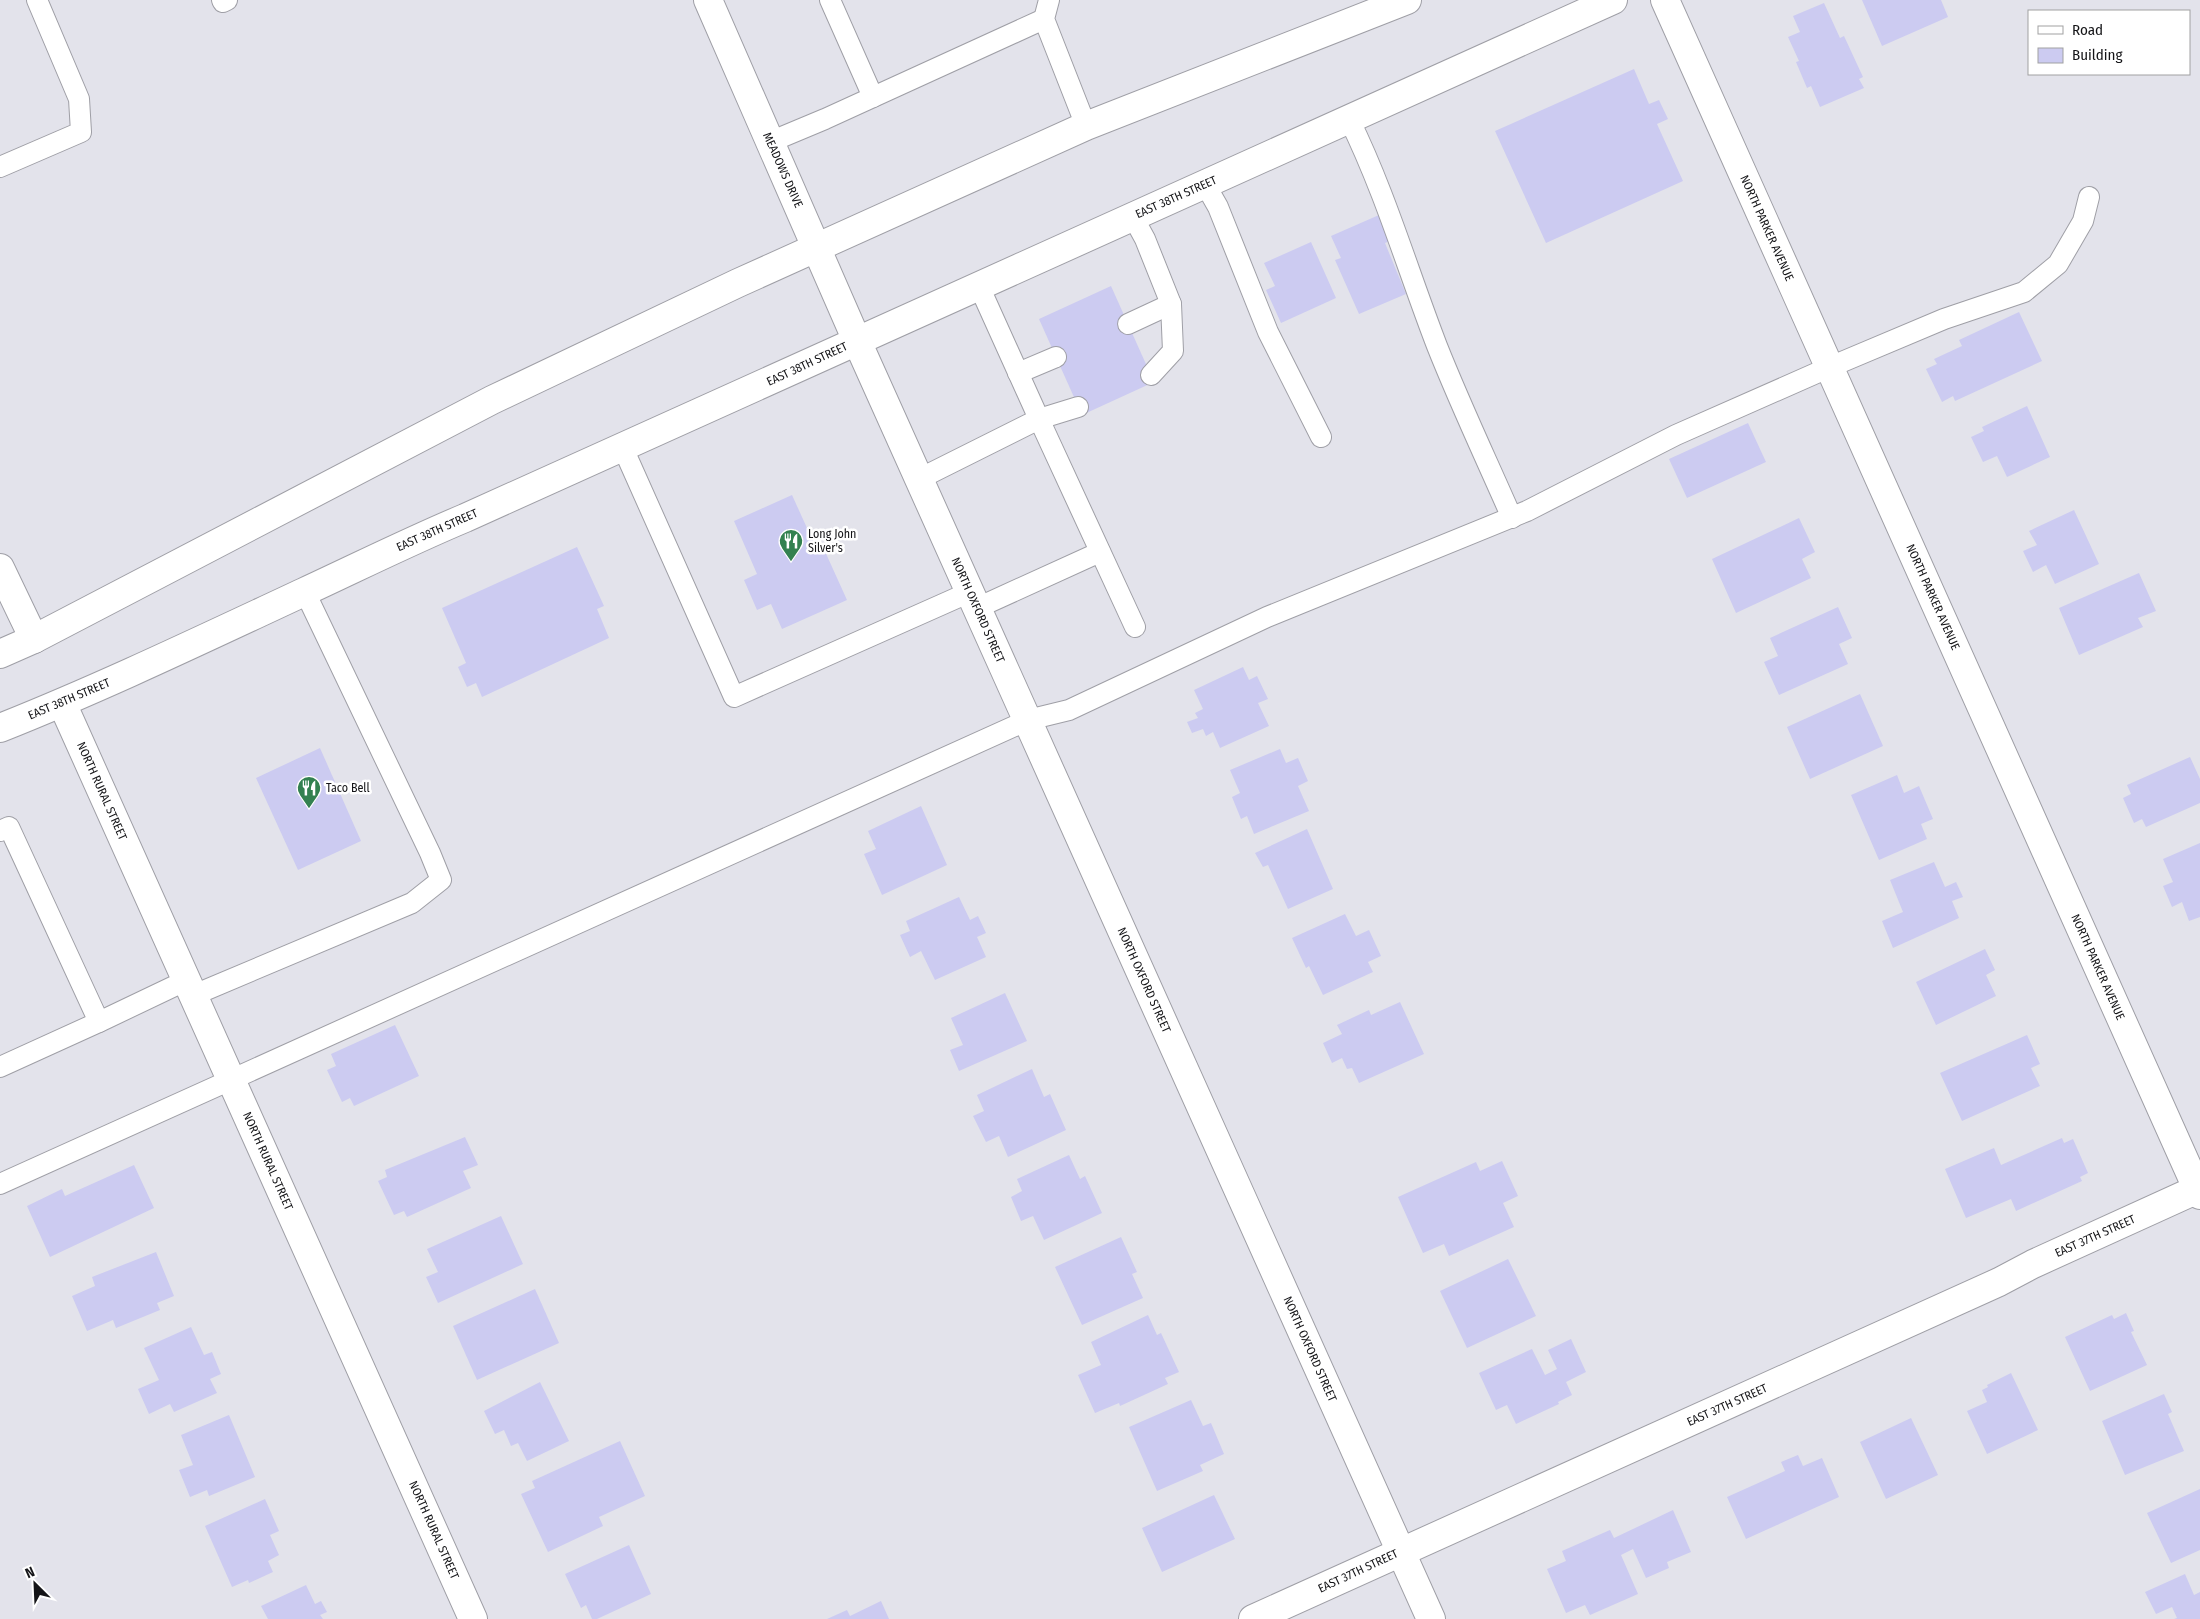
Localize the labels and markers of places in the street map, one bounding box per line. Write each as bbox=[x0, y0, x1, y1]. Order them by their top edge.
place label: Long John Silver's bbox=[808, 527, 856, 555]
restaurant icon: Long John Silver's bbox=[778, 528, 804, 562]
restaurant icon: Taco Bell bbox=[296, 775, 322, 809]
place label: Taco Bell bbox=[326, 781, 370, 795]

